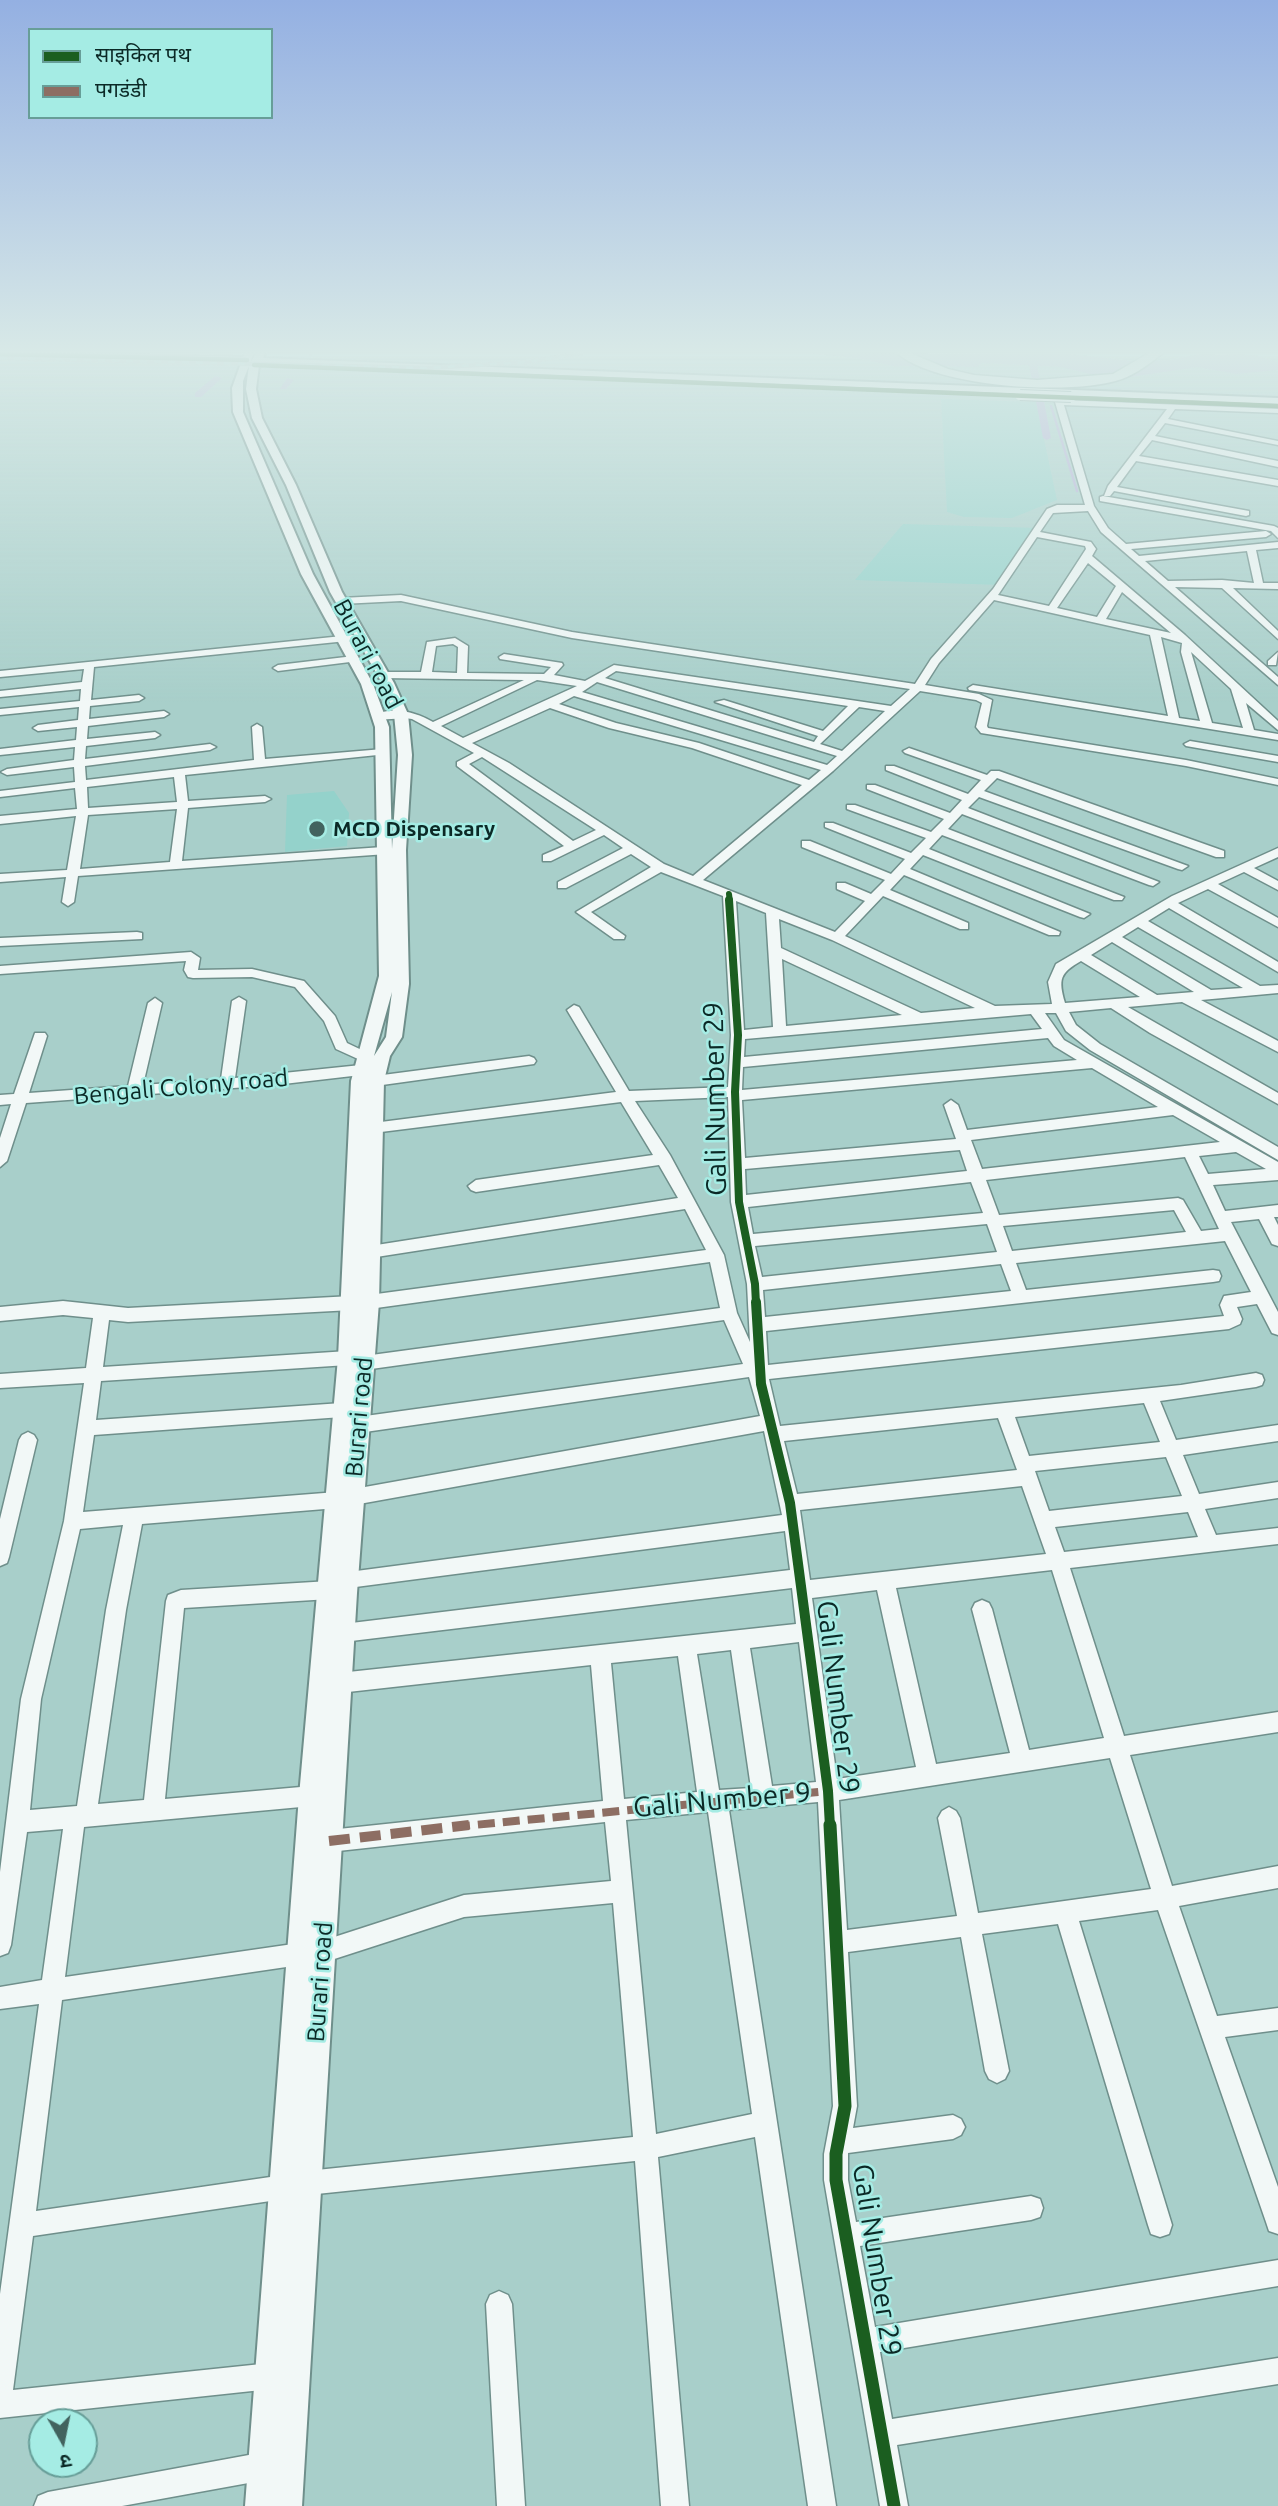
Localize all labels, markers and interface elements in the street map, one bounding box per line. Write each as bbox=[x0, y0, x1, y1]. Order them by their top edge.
legend bbox=[28, 28, 273, 119]
text: साइकिल पथ bbox=[95, 42, 191, 66]
text: पगडंडी bbox=[95, 77, 147, 101]
street label: Burari road bbox=[327, 594, 409, 714]
place label: MCD Dispensary bbox=[333, 816, 495, 842]
marker: MCD Dispensary bbox=[307, 819, 327, 839]
street label: Gali Number 29 bbox=[697, 1002, 733, 1196]
street label: Bengali Colony road bbox=[73, 1063, 289, 1111]
street label: Burari road bbox=[339, 1356, 379, 1478]
street label: Gali Number 29 bbox=[809, 1599, 867, 1795]
street label: Gali Number 9 bbox=[632, 1775, 812, 1825]
street label: Burari road bbox=[301, 1921, 339, 2043]
street label: Gali Number 29 bbox=[845, 2162, 909, 2358]
north arrow bbox=[28, 2408, 98, 2478]
text: उ bbox=[59, 2450, 73, 2474]

